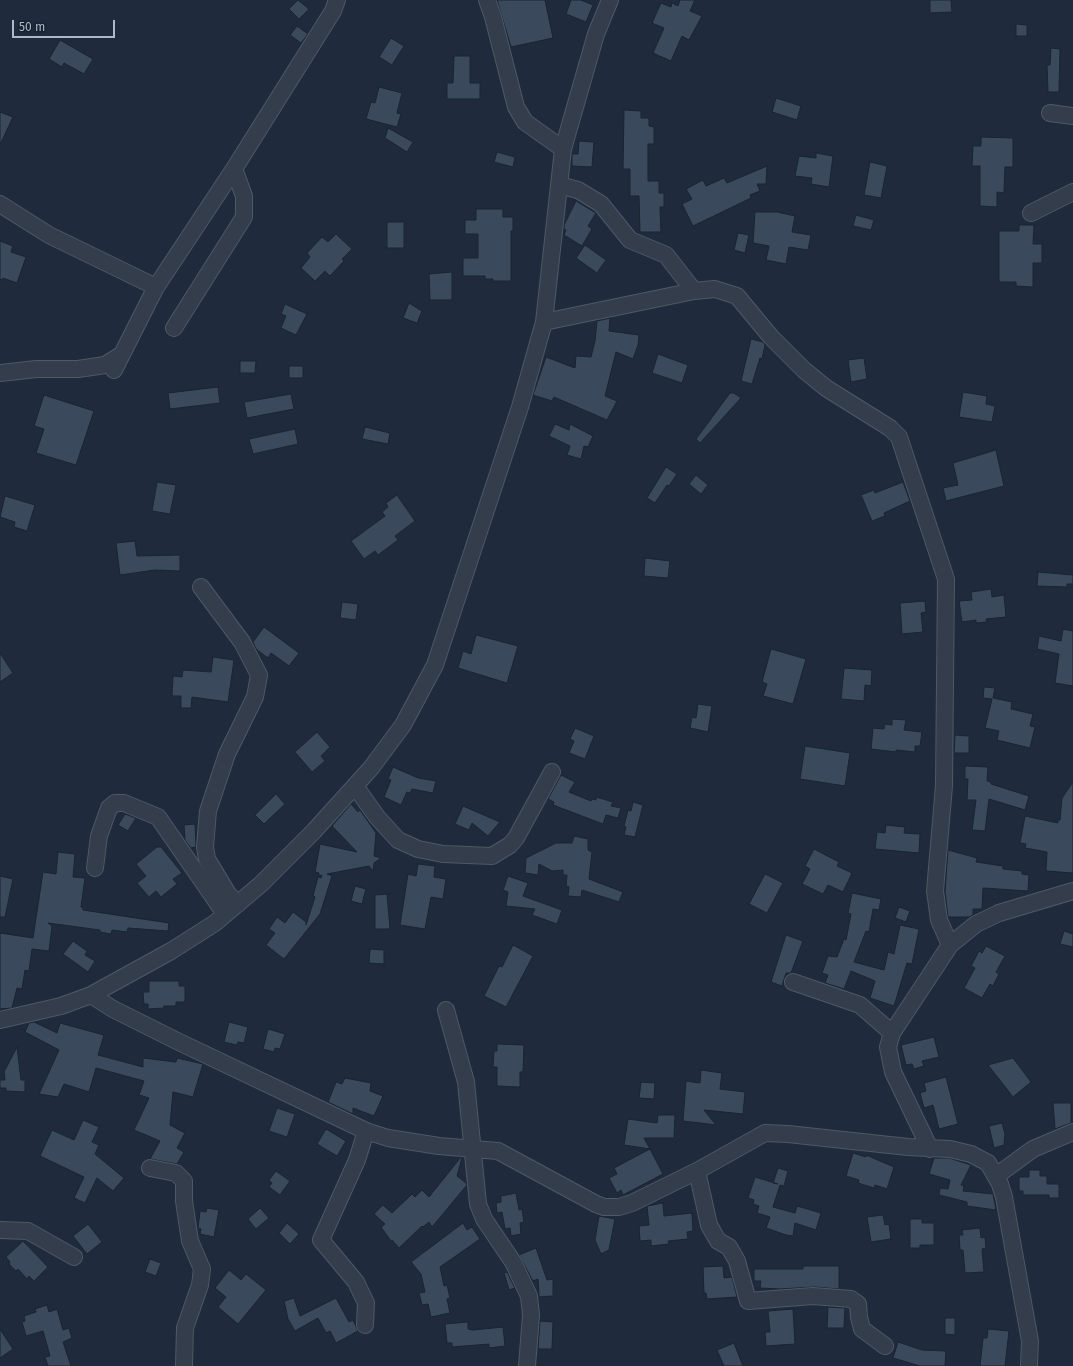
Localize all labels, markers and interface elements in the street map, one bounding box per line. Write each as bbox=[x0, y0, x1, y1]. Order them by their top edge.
scale bar bbox=[14, 12, 117, 38]
text: 50 m bbox=[19, 20, 45, 34]

